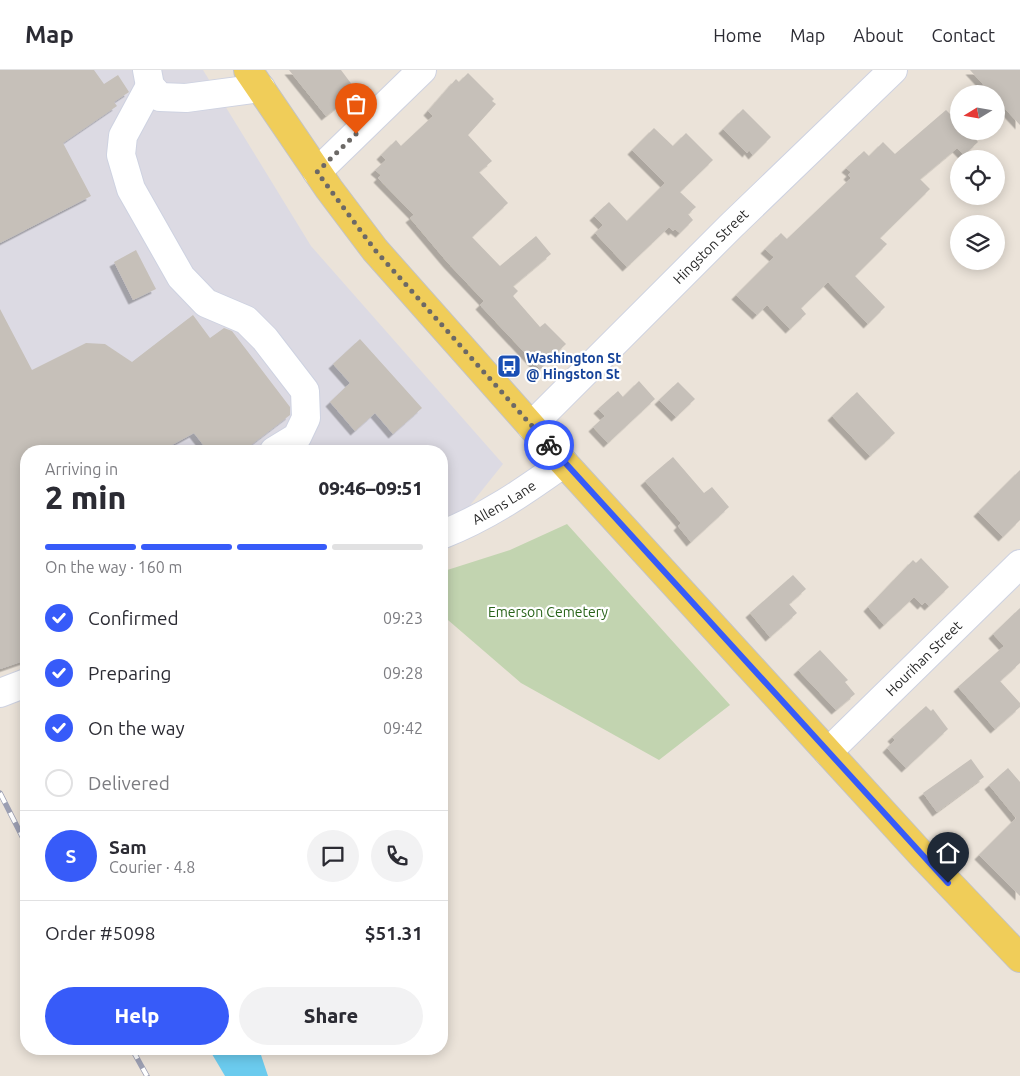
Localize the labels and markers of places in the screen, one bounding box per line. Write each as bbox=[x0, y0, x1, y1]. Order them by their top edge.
pin bbox=[335, 83, 377, 134]
place label: Washington St @ Hingston St bbox=[526, 350, 621, 382]
bus stop icon: Washington St @ Hingston St bbox=[496, 353, 522, 379]
pin bbox=[927, 832, 969, 883]

